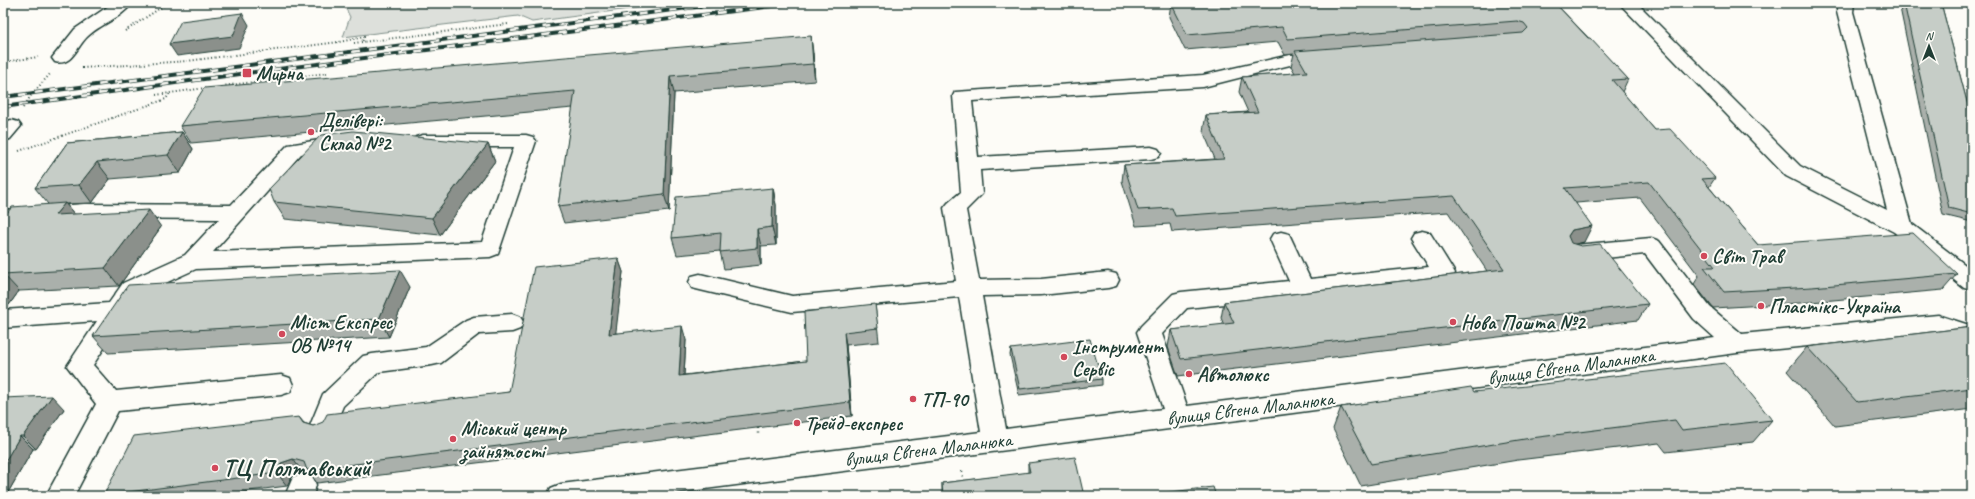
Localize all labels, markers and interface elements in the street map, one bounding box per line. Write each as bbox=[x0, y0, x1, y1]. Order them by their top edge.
north arrow bbox=[1909, 26, 1949, 66]
text: N bbox=[1926, 29, 1935, 43]
place label: Мирна bbox=[256, 61, 304, 86]
marker: Мирна bbox=[241, 67, 253, 79]
place label: Делівері: Склад №2 bbox=[319, 108, 392, 156]
marker: Делівері: Склад №2 bbox=[306, 127, 316, 137]
place label: Світ Трав bbox=[1712, 244, 1786, 269]
marker: Світ Трав bbox=[1699, 251, 1709, 261]
place label: Пластікс-Україна bbox=[1769, 294, 1902, 319]
marker: Пластікс-Україна bbox=[1756, 301, 1766, 311]
place label: Міст Експрес ОВ №14 bbox=[290, 310, 394, 358]
place label: Нова Пошта №2 bbox=[1461, 310, 1587, 335]
marker: Нова Пошта №2 bbox=[1448, 317, 1458, 327]
marker: Міст Експрес ОВ №14 bbox=[277, 329, 287, 339]
place label: Інструмент Сервіс bbox=[1072, 334, 1165, 382]
street label: вулиця Євгена Маланюка bbox=[1486, 342, 1658, 391]
marker: Інструмент Сервіс bbox=[1059, 352, 1069, 362]
place label: Автолюкс bbox=[1197, 362, 1270, 387]
marker: Автолюкс bbox=[1184, 369, 1194, 379]
street label: вулиця Євгена Маланюка bbox=[1165, 386, 1337, 431]
place label: ТП-90 bbox=[921, 387, 970, 412]
marker: ТП-90 bbox=[908, 394, 918, 404]
place label: Трейд-експрес bbox=[805, 411, 904, 436]
place label: Міський центр зайнятості bbox=[459, 416, 567, 465]
marker: Трейд-експрес bbox=[792, 418, 802, 428]
street label: вулиця Євгена Маланюка bbox=[843, 427, 1015, 472]
marker: Міський центр зайнятості bbox=[448, 434, 458, 444]
place label: ТЦ Полтавський bbox=[223, 453, 372, 483]
marker: ТЦ Полтавський bbox=[210, 463, 220, 473]

